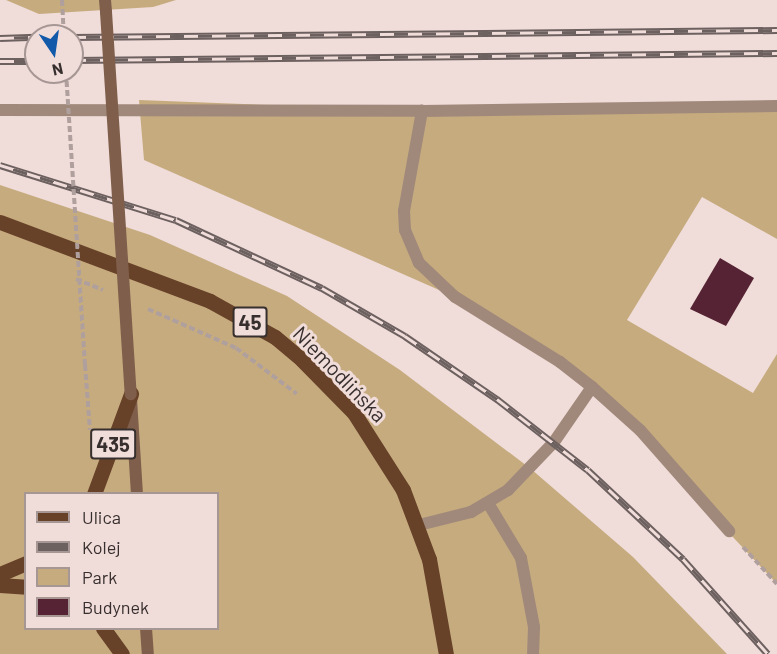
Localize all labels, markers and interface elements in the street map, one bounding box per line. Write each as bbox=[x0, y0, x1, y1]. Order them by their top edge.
north arrow bbox=[24, 24, 84, 84]
text: N bbox=[50, 60, 65, 81]
road number: 45 bbox=[232, 305, 268, 339]
street label: Niemodlińska bbox=[288, 321, 392, 427]
road number: 435 bbox=[89, 427, 137, 461]
legend bbox=[24, 492, 219, 630]
text: Ulica bbox=[82, 506, 121, 528]
text: Kolej bbox=[82, 536, 121, 558]
text: Park bbox=[82, 566, 117, 588]
text: Budynek bbox=[82, 596, 149, 618]

